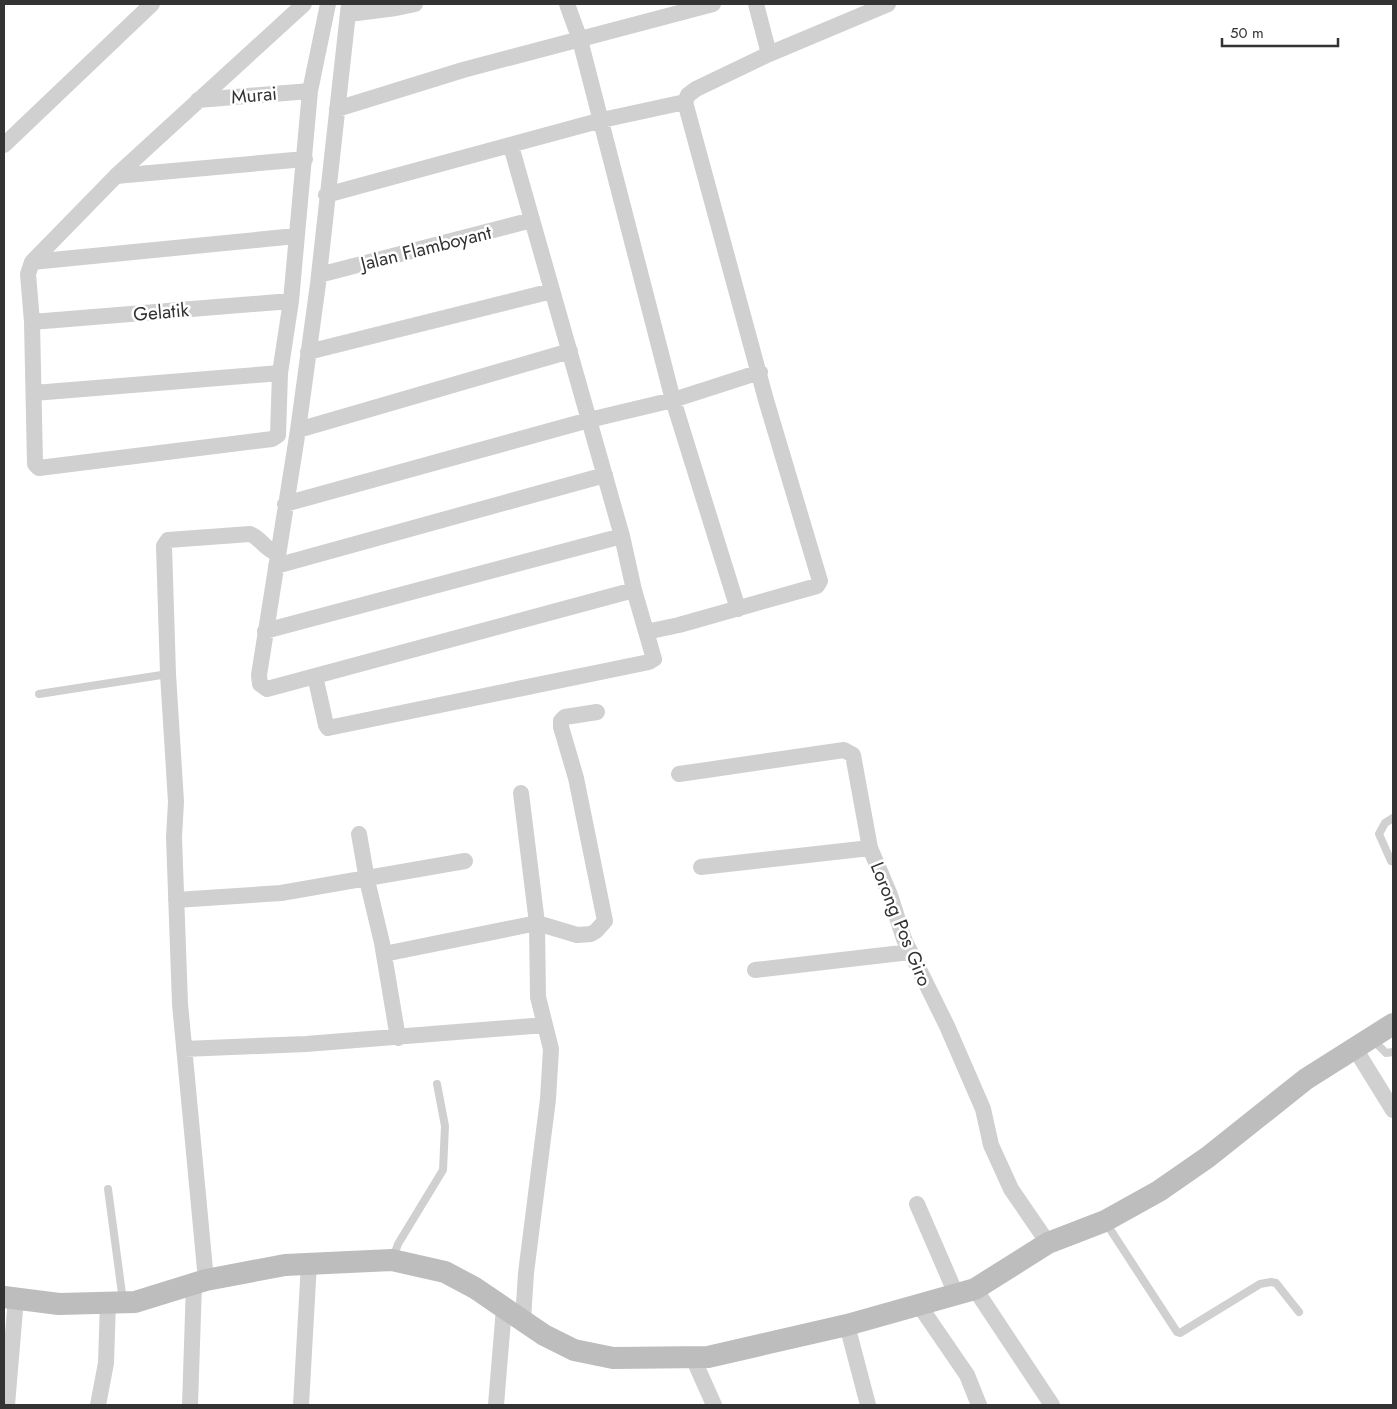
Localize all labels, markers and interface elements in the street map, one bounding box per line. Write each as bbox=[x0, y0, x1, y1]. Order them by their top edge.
scale bar bbox=[1222, 15, 1338, 47]
text: 50 m bbox=[1230, 22, 1264, 44]
street label: Murai bbox=[230, 80, 278, 110]
street label: Jalan Flamboyant bbox=[355, 219, 495, 278]
street label: Gelatik bbox=[132, 296, 191, 328]
street label: Lorong Pos Giro bbox=[864, 858, 938, 990]

